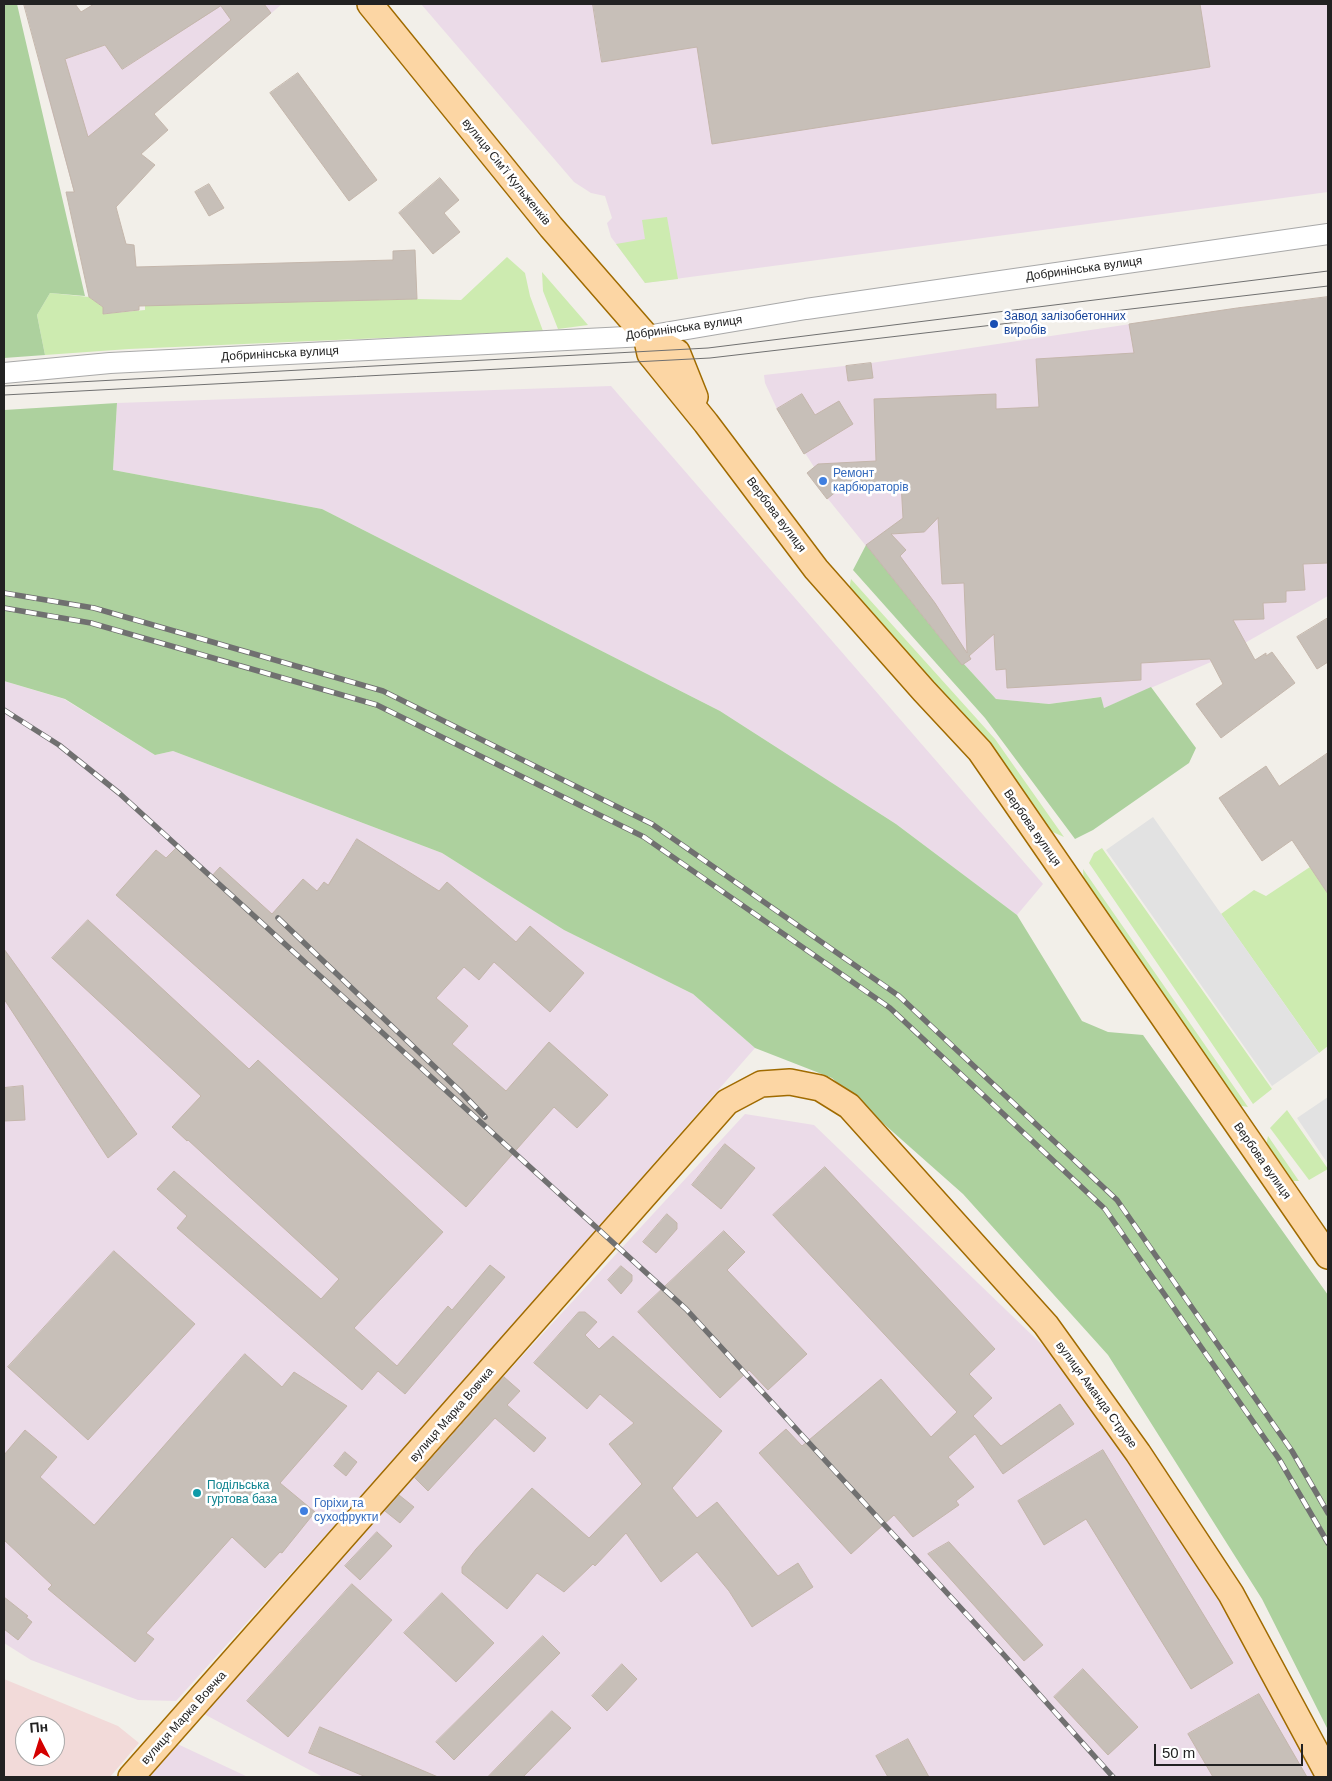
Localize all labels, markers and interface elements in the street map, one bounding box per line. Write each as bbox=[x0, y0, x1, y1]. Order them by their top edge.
street label: вулиця Сімʼї Кульженків bbox=[459, 116, 553, 228]
street label: Добринінська вулиця bbox=[1025, 254, 1143, 284]
place label: Завод залізобетонних виробів bbox=[1004, 310, 1126, 338]
street label: Добринінська вулиця bbox=[625, 313, 743, 343]
marker: Завод залізобетонних виробів bbox=[988, 318, 1000, 330]
street label: Добринінська вулиця bbox=[221, 344, 339, 364]
place label: Ремонт карбюраторів bbox=[833, 467, 909, 495]
street label: Вербова вулиця bbox=[743, 475, 809, 555]
marker: Ремонт карбюраторів bbox=[817, 475, 829, 487]
street label: Вербова вулиця bbox=[1000, 787, 1064, 869]
street label: Вербова вулиця bbox=[1230, 1120, 1294, 1202]
street label: вулиця Аманда Струве bbox=[1052, 1339, 1140, 1451]
street label: вулиця Марка Вовчка bbox=[407, 1365, 497, 1465]
place label: Подільська гуртова база bbox=[207, 1479, 277, 1507]
marker: Подільська гуртова база bbox=[191, 1487, 203, 1499]
place label: Горіхи та сухофрукти bbox=[314, 1497, 379, 1525]
marker: Горіхи та сухофрукти bbox=[298, 1505, 310, 1517]
street label: вулиця Марка Вовчка bbox=[138, 1669, 230, 1767]
north arrow bbox=[15, 1716, 65, 1766]
text: Пн bbox=[29, 1718, 49, 1736]
scale bar bbox=[1157, 1734, 1306, 1766]
text: 50 m bbox=[1162, 1744, 1195, 1761]

